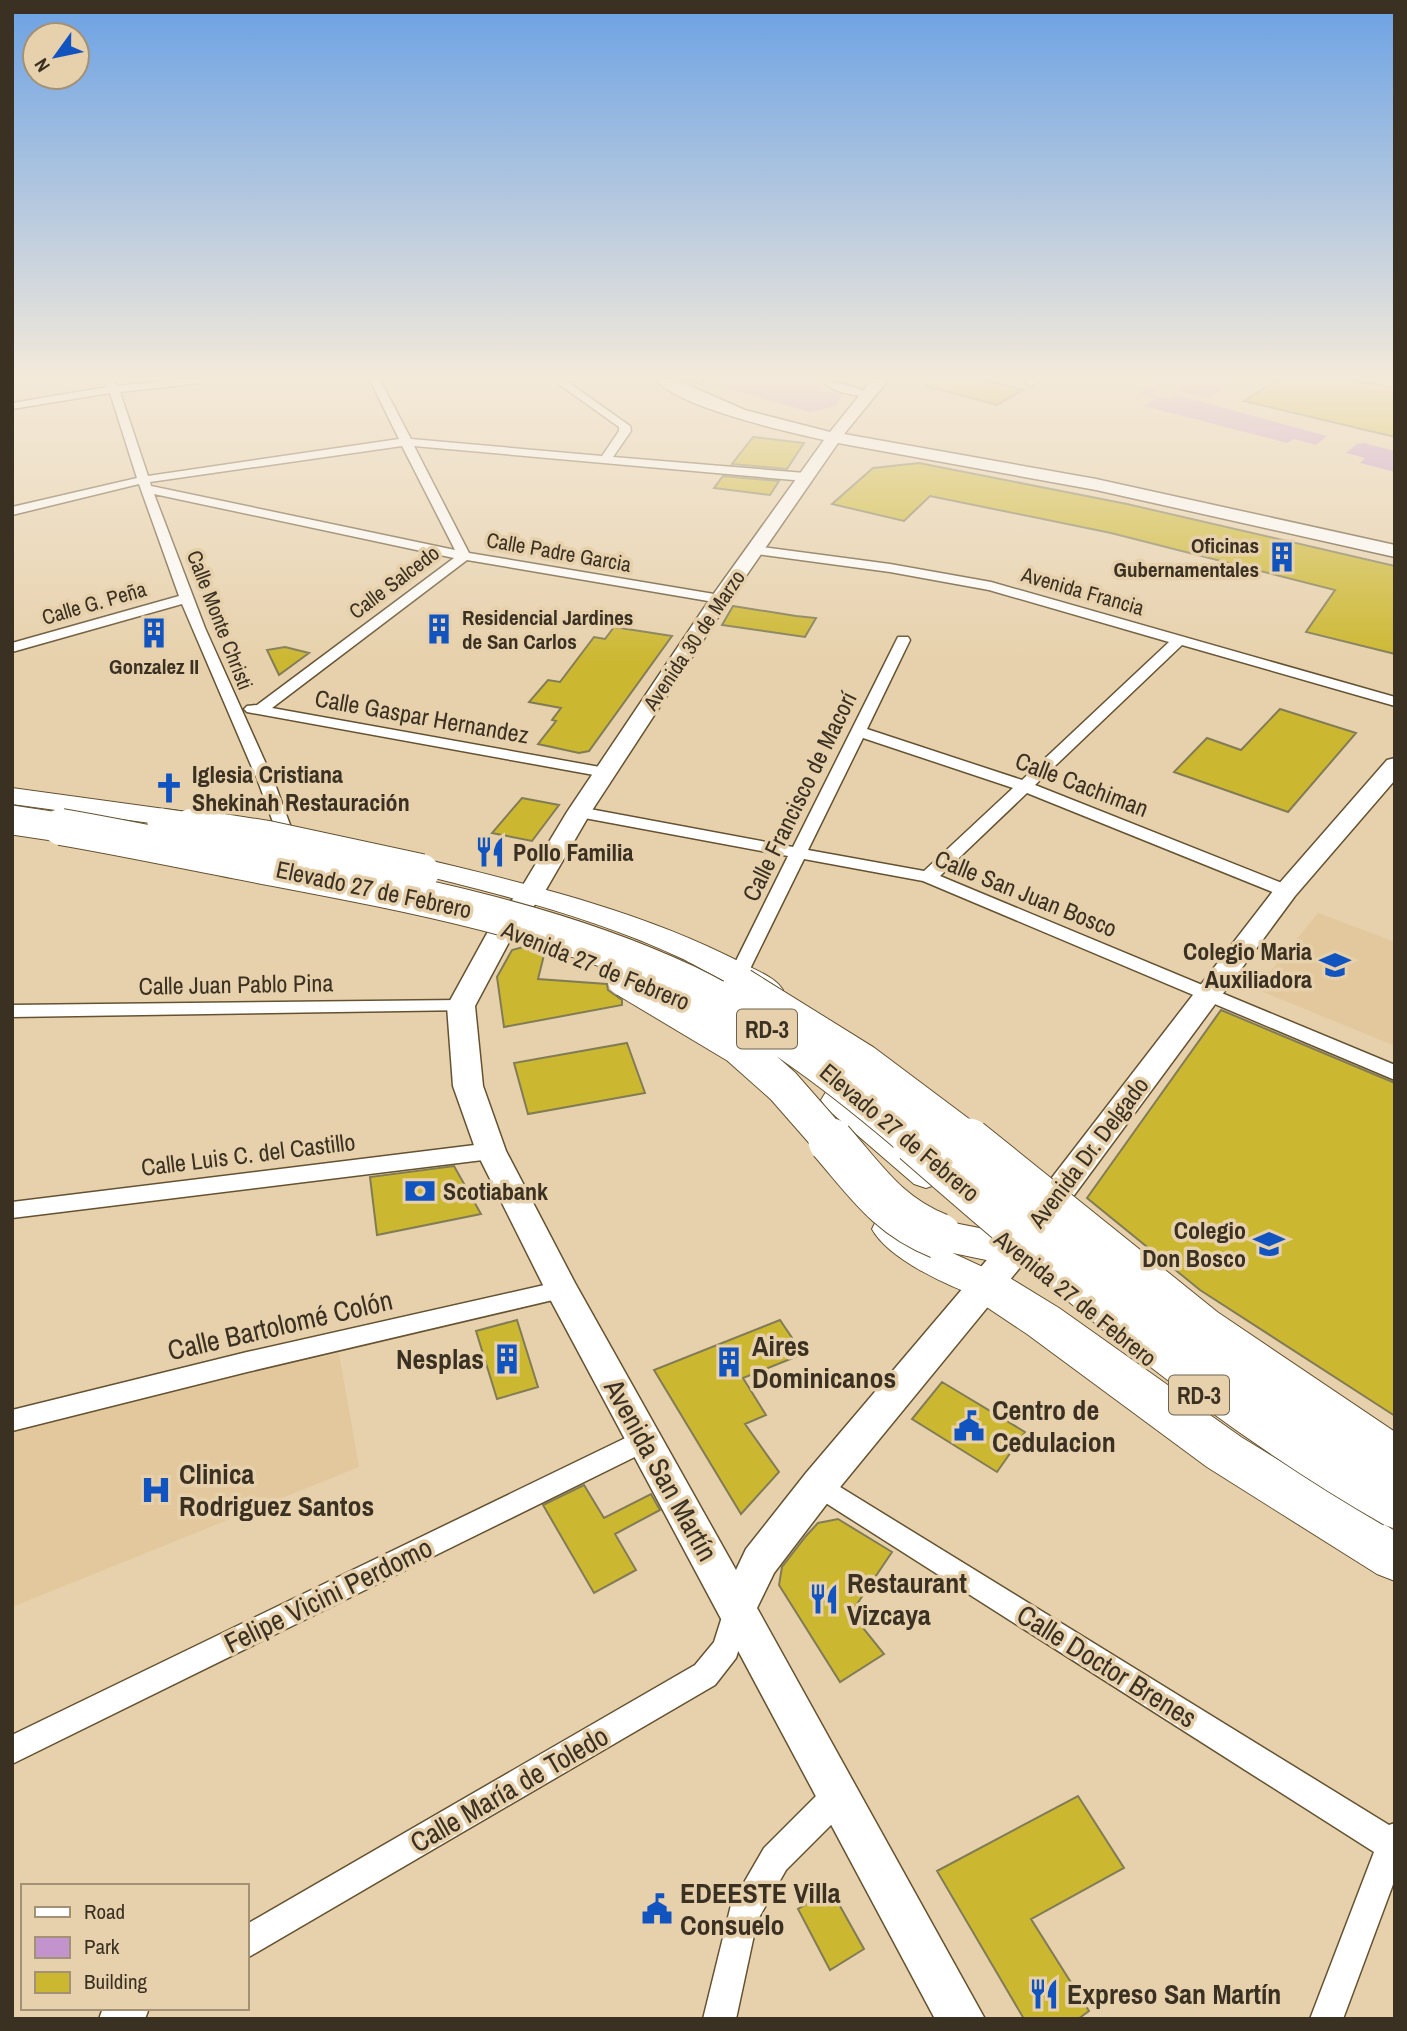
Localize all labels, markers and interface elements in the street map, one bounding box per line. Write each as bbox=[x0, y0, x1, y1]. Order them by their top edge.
north arrow bbox=[21, 21, 91, 91]
text: N bbox=[28, 53, 56, 77]
street label: Calle Padre Garcia bbox=[484, 525, 634, 579]
place label: Oficinas Gubernamentales bbox=[1114, 531, 1259, 584]
street label: Calle Salcedo bbox=[343, 538, 445, 626]
building icon: Oficinas Gubernamentales bbox=[1265, 540, 1299, 574]
street label: Calle Monte Christi bbox=[180, 546, 260, 694]
street label: Avenida Francia bbox=[1017, 559, 1148, 622]
street label: Avenida 30 de Marzo bbox=[636, 564, 752, 717]
street label: Calle G. Peña bbox=[38, 574, 150, 632]
place label: Residencial Jardines de San Carlos bbox=[462, 603, 633, 656]
building icon: Residencial Jardines de San Carlos bbox=[422, 612, 456, 646]
building icon: Gonzalez II bbox=[137, 616, 171, 650]
place label: Gonzalez II bbox=[109, 652, 199, 681]
street label: Calle Gaspar Hernandez bbox=[313, 681, 532, 751]
street label: Calle Francisco de Macorí bbox=[734, 685, 864, 906]
street label: Calle Cachiman bbox=[1011, 744, 1153, 824]
place label: Iglesia Cristiana Shekinah Restauración bbox=[192, 758, 410, 818]
church icon: Iglesia Cristiana Shekinah Restauración bbox=[152, 771, 186, 805]
restaurant icon: Pollo Familia bbox=[473, 835, 507, 869]
place label: Pollo Familia bbox=[513, 836, 634, 868]
street label: Calle San Juan Bosco bbox=[930, 842, 1122, 944]
street label: Elevado 27 de Febrero bbox=[273, 853, 475, 925]
street label: Avenida 27 de Febrero bbox=[496, 912, 695, 1017]
place label: Colegio Maria Auxiliadora bbox=[1183, 935, 1312, 995]
school or university icon: Colegio Maria Auxiliadora bbox=[1318, 948, 1352, 982]
street label: Calle Juan Pablo Pina bbox=[138, 966, 334, 1002]
road number: RD-3 bbox=[737, 1010, 797, 1048]
street label: Elevado 27 de Febrero bbox=[813, 1056, 987, 1208]
street label: Avenida Dr. Delgado bbox=[1020, 1070, 1155, 1235]
street label: Calle Luis C. del Castillo bbox=[139, 1125, 357, 1183]
bank icon: Scotiabank bbox=[403, 1174, 437, 1208]
place label: Scotiabank bbox=[443, 1175, 548, 1207]
place label: Colegio Don Bosco bbox=[1142, 1214, 1246, 1274]
street label: Avenida 27 de Febrero bbox=[987, 1222, 1164, 1373]
school or university icon: Colegio Don Bosco bbox=[1252, 1227, 1286, 1261]
street label: Calle Bartolomé Colón bbox=[164, 1281, 396, 1369]
place label: Aires Dominicanos bbox=[752, 1327, 896, 1397]
place label: Nesplas bbox=[396, 1340, 484, 1378]
building icon: Nesplas bbox=[490, 1342, 524, 1376]
building icon: Aires Dominicanos bbox=[712, 1345, 746, 1379]
street label: Avenida San Martín bbox=[595, 1371, 727, 1568]
road number: RD-3 bbox=[1169, 1376, 1229, 1414]
place label: Centro de Cedulacion bbox=[992, 1391, 1116, 1461]
public building icon: Centro de Cedulacion bbox=[952, 1409, 986, 1443]
place label: Clinica Rodriguez Santos bbox=[179, 1455, 374, 1525]
hospital icon: Clinica Rodriguez Santos bbox=[139, 1473, 173, 1507]
street label: Felipe Vicini Perdomo bbox=[218, 1528, 438, 1662]
place label: Restaurant Vizcaya bbox=[847, 1564, 967, 1634]
restaurant icon: Restaurant Vizcaya bbox=[807, 1582, 841, 1616]
street label: Calle Doctor Brenes bbox=[1010, 1595, 1204, 1737]
street label: Calle María de Toledo bbox=[403, 1717, 615, 1861]
place label: EDEESTE Villa Consuelo bbox=[680, 1874, 841, 1944]
legend bbox=[21, 1884, 248, 2010]
public building icon: EDEESTE Villa Consuelo bbox=[640, 1892, 674, 1926]
text: Road bbox=[84, 1897, 125, 1926]
text: Park bbox=[84, 1932, 120, 1961]
text: Building bbox=[84, 1967, 148, 1996]
place label: Expreso San Martín bbox=[1067, 1975, 1281, 2013]
restaurant icon: Expreso San Martín bbox=[1027, 1977, 1061, 2011]

